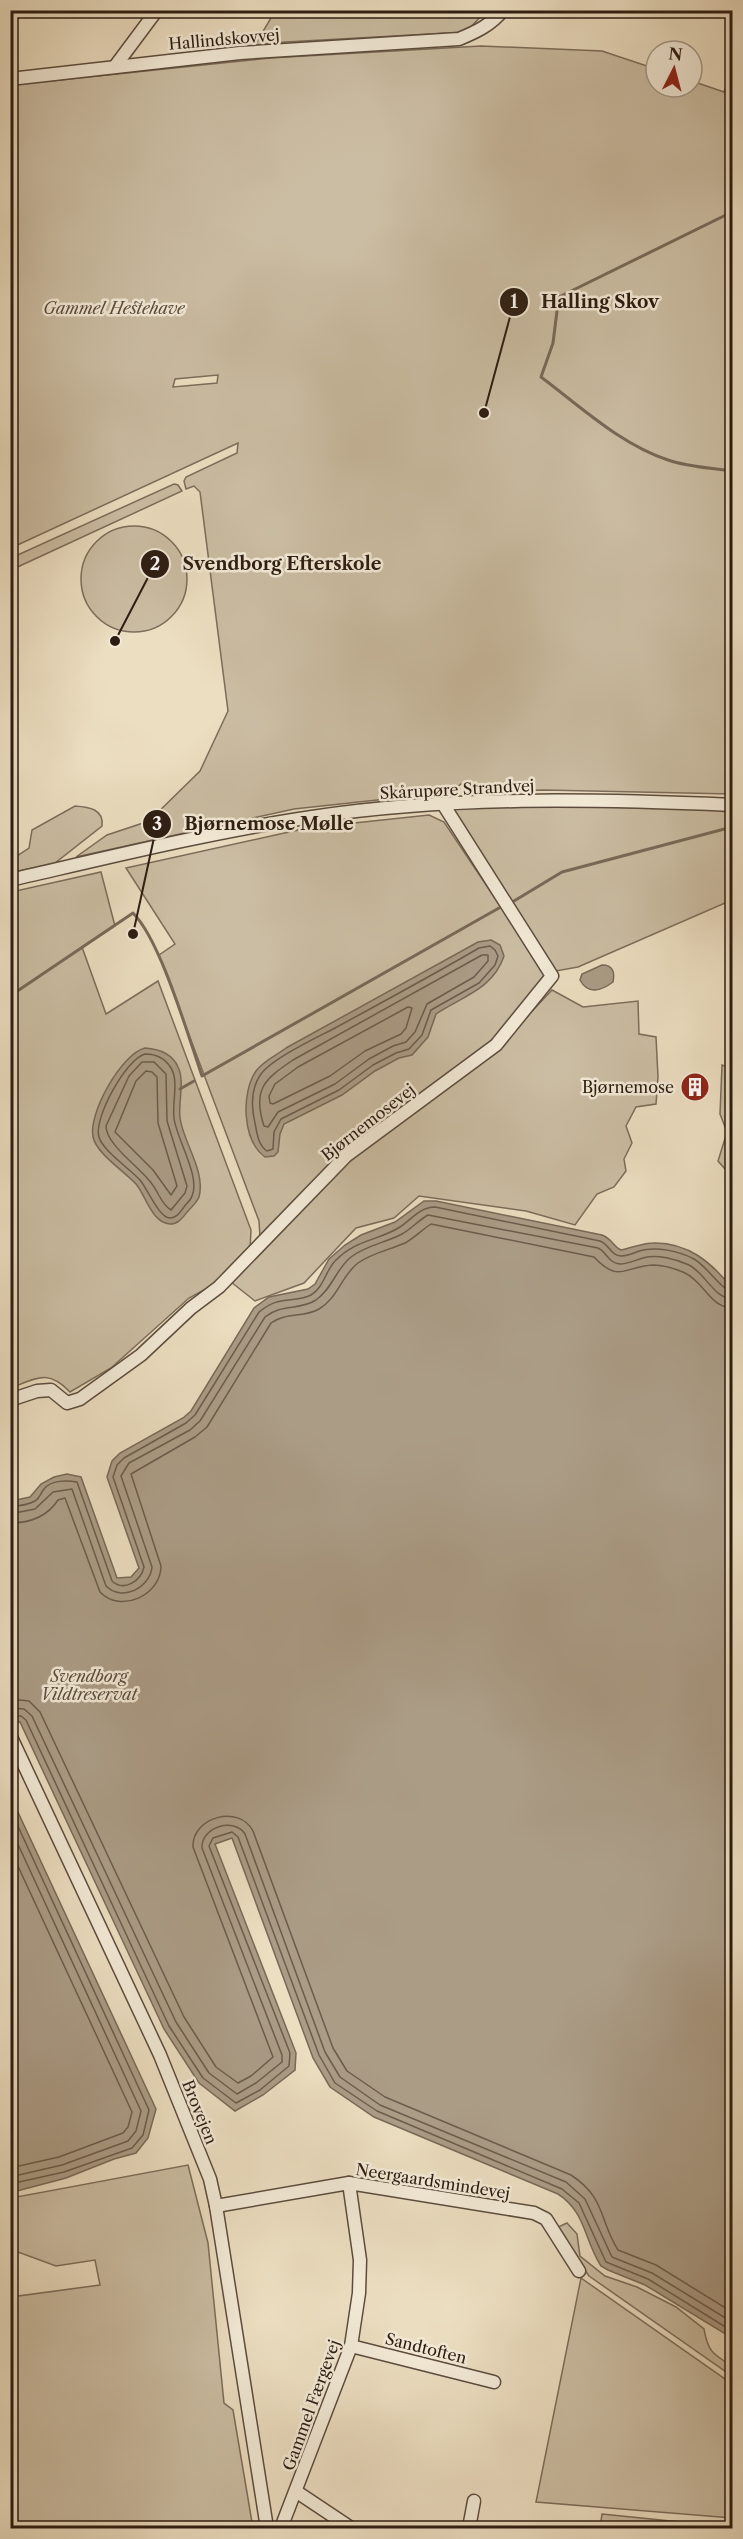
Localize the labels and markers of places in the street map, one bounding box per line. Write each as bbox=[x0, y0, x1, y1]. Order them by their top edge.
callout: Halling Skov bbox=[499, 284, 671, 320]
callout: Svendborg Efterskole bbox=[140, 546, 393, 582]
callout: Bjørnemose Mølle bbox=[142, 806, 366, 842]
building icon: Bjørnemose bbox=[679, 1071, 711, 1103]
place label: Bjørnemose bbox=[582, 1077, 674, 1097]

